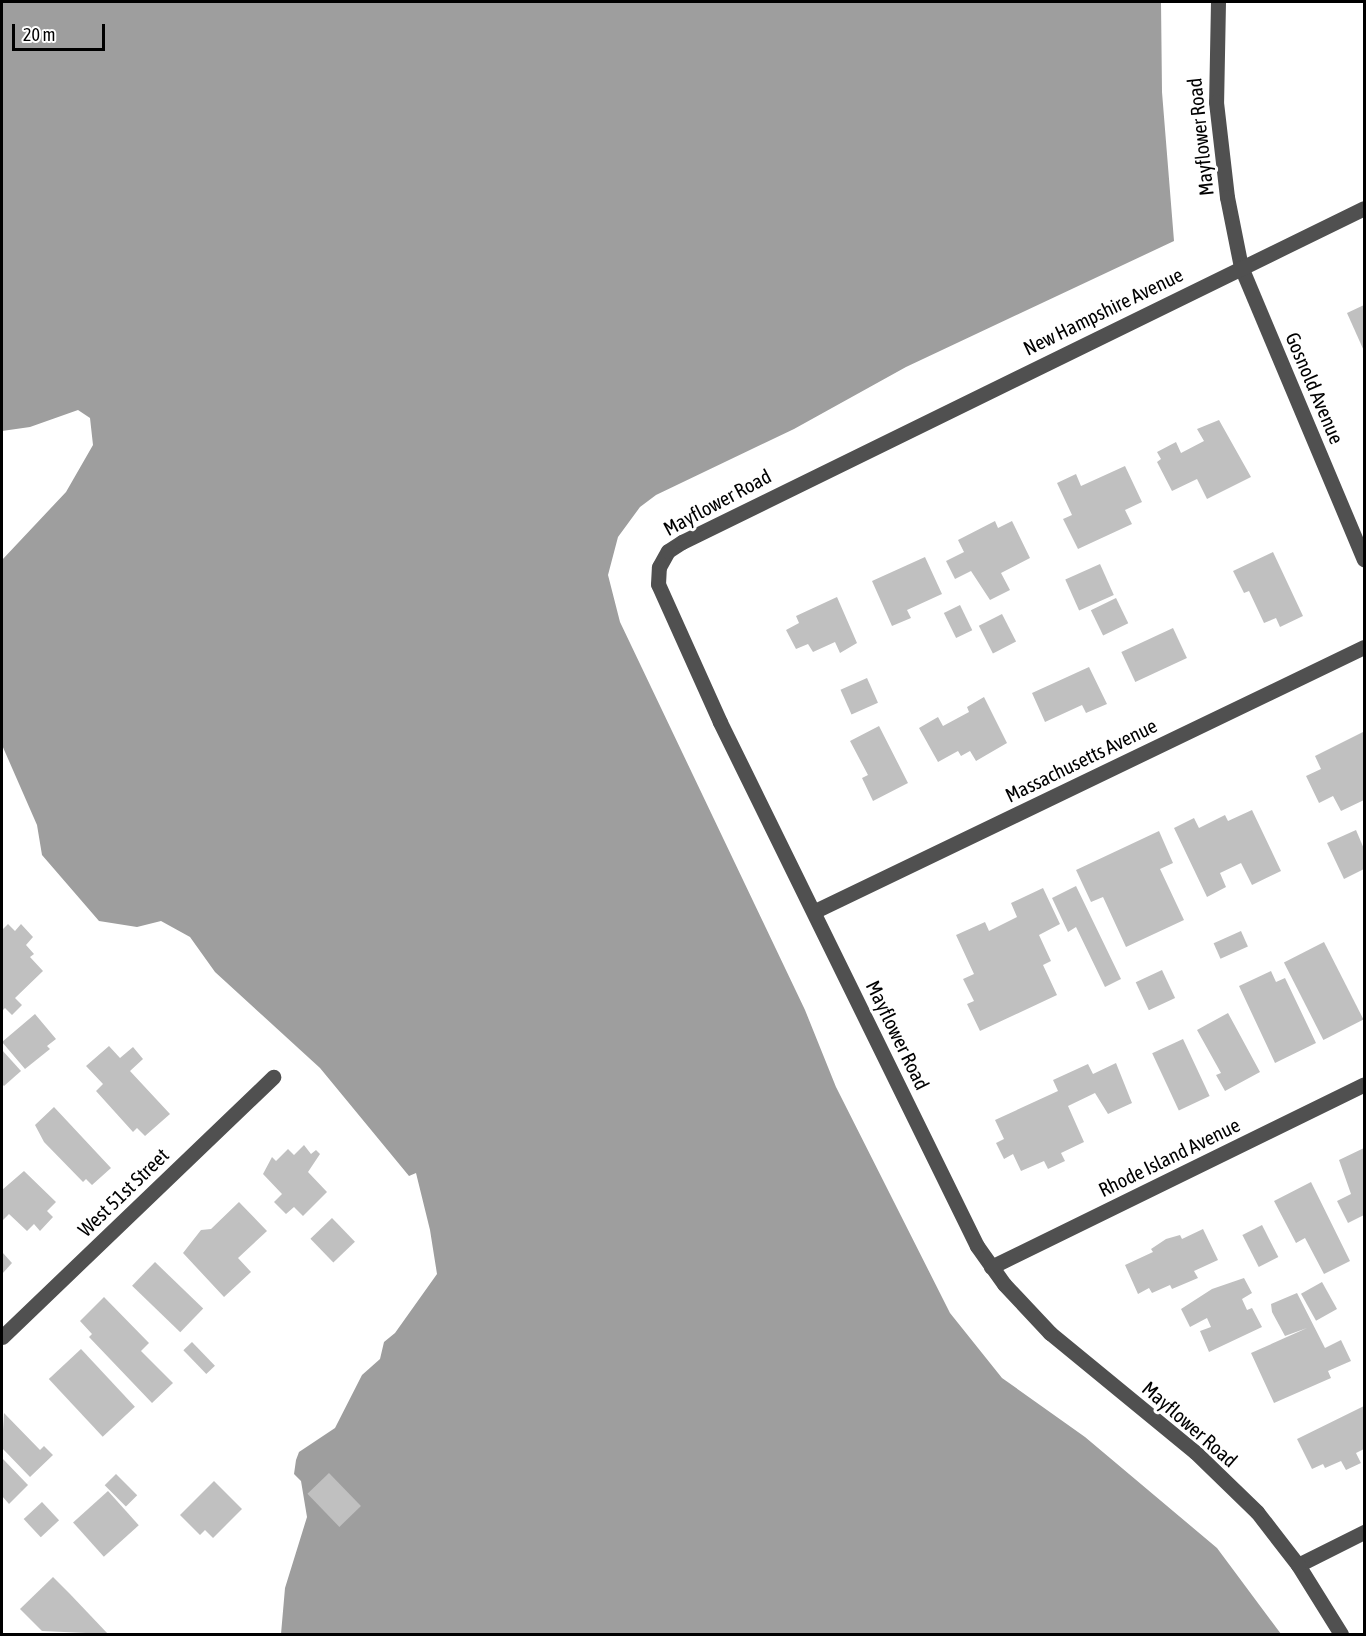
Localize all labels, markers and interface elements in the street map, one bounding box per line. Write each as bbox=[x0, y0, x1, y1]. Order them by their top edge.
scale bar bbox=[15, 12, 108, 50]
text: 20 m bbox=[23, 24, 55, 45]
street label: Mayflower Road bbox=[1182, 77, 1218, 197]
street label: New Hampshire Avenue bbox=[1019, 262, 1187, 360]
street label: Gosnold Avenue bbox=[1281, 329, 1349, 447]
street label: Mayflower Road bbox=[659, 464, 775, 540]
street label: Massachusetts Avenue bbox=[1001, 713, 1161, 807]
street label: Mayflower Road bbox=[861, 977, 935, 1093]
street label: Rhode Island Avenue bbox=[1094, 1112, 1244, 1202]
street label: West 51st Street bbox=[73, 1143, 173, 1241]
street label: Mayflower Road bbox=[1137, 1376, 1243, 1472]

